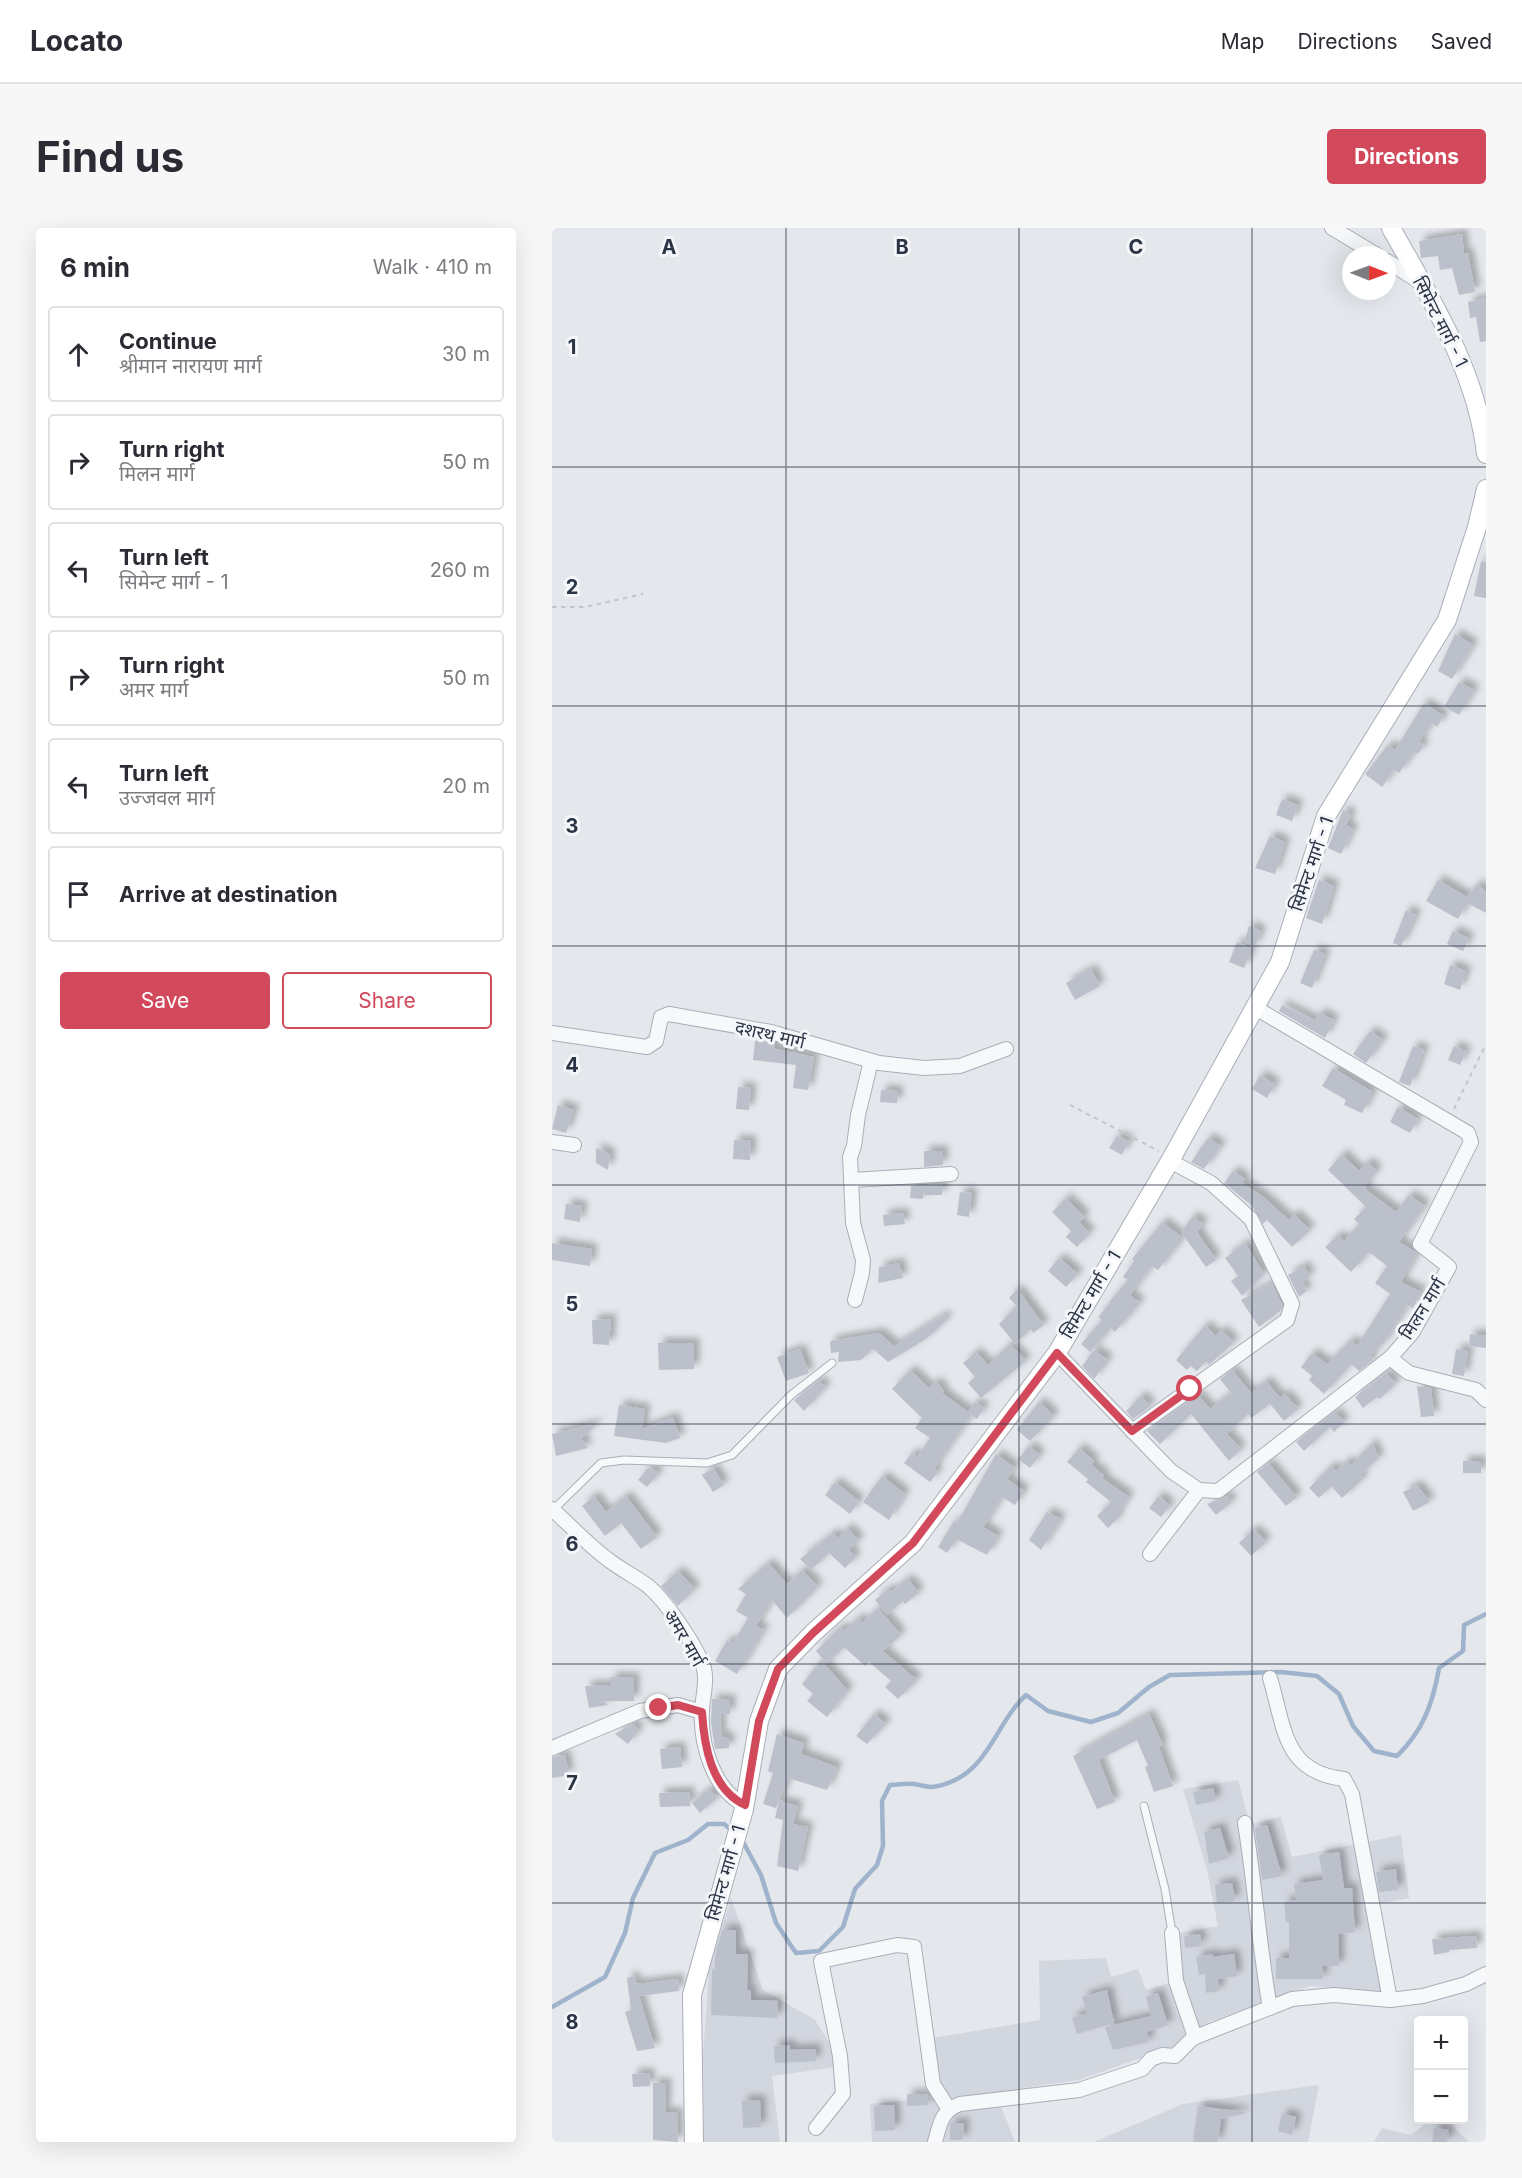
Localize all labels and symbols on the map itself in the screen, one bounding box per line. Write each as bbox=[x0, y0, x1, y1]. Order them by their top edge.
text: A bbox=[662, 235, 677, 259]
text: B bbox=[895, 235, 909, 259]
text: C bbox=[1129, 235, 1143, 259]
north arrow bbox=[1342, 246, 1396, 300]
street label: सिमेन्ट मार्ग - 1 bbox=[1409, 273, 1472, 370]
text: 1 bbox=[568, 335, 576, 359]
text: 2 bbox=[566, 575, 578, 599]
text: 3 bbox=[566, 814, 578, 838]
street label: सिमेन्ट मार्ग - 1 bbox=[1286, 814, 1338, 914]
street label: दशरथ मार्ग bbox=[733, 1016, 808, 1053]
text: 4 bbox=[565, 1053, 579, 1077]
street label: सिमेन्ट मार्ग - 1 bbox=[1056, 1247, 1125, 1342]
street label: मिलन मार्ग bbox=[1396, 1273, 1450, 1343]
text: 5 bbox=[566, 1292, 578, 1316]
route start bbox=[1176, 1375, 1202, 1401]
text: 6 bbox=[566, 1532, 579, 1556]
street label: अमर मार्ग bbox=[660, 1605, 710, 1671]
route end bbox=[645, 1694, 671, 1720]
text: 7 bbox=[566, 1771, 578, 1795]
street label: सिमेन्ट मार्ग - 1 bbox=[702, 1823, 749, 1923]
text: 8 bbox=[565, 2010, 579, 2034]

